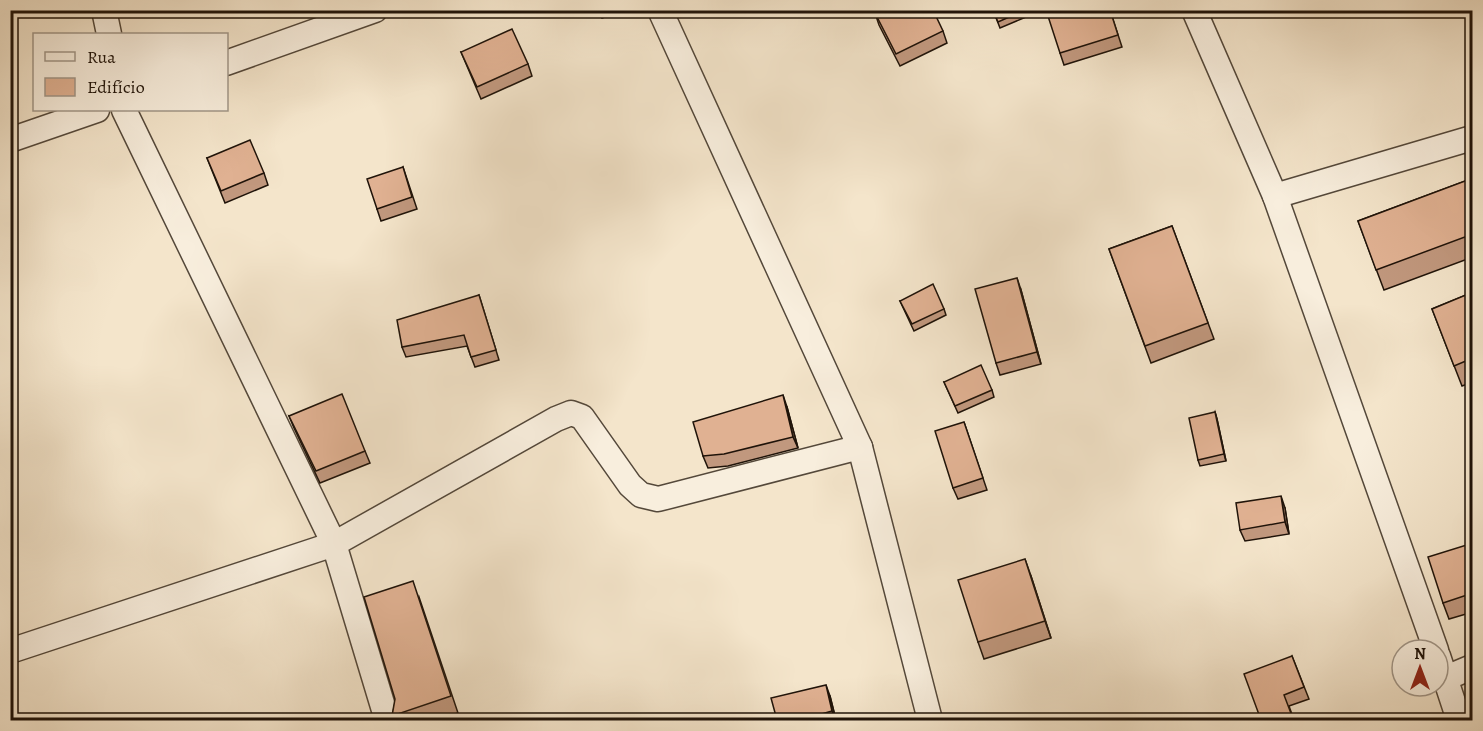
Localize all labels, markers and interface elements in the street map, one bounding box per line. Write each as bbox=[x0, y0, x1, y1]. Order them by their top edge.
legend bbox=[33, 33, 228, 111]
text: Rua bbox=[87, 45, 116, 69]
text: Edifício bbox=[87, 75, 145, 99]
north arrow bbox=[1390, 638, 1450, 698]
text: N bbox=[1414, 643, 1426, 665]

